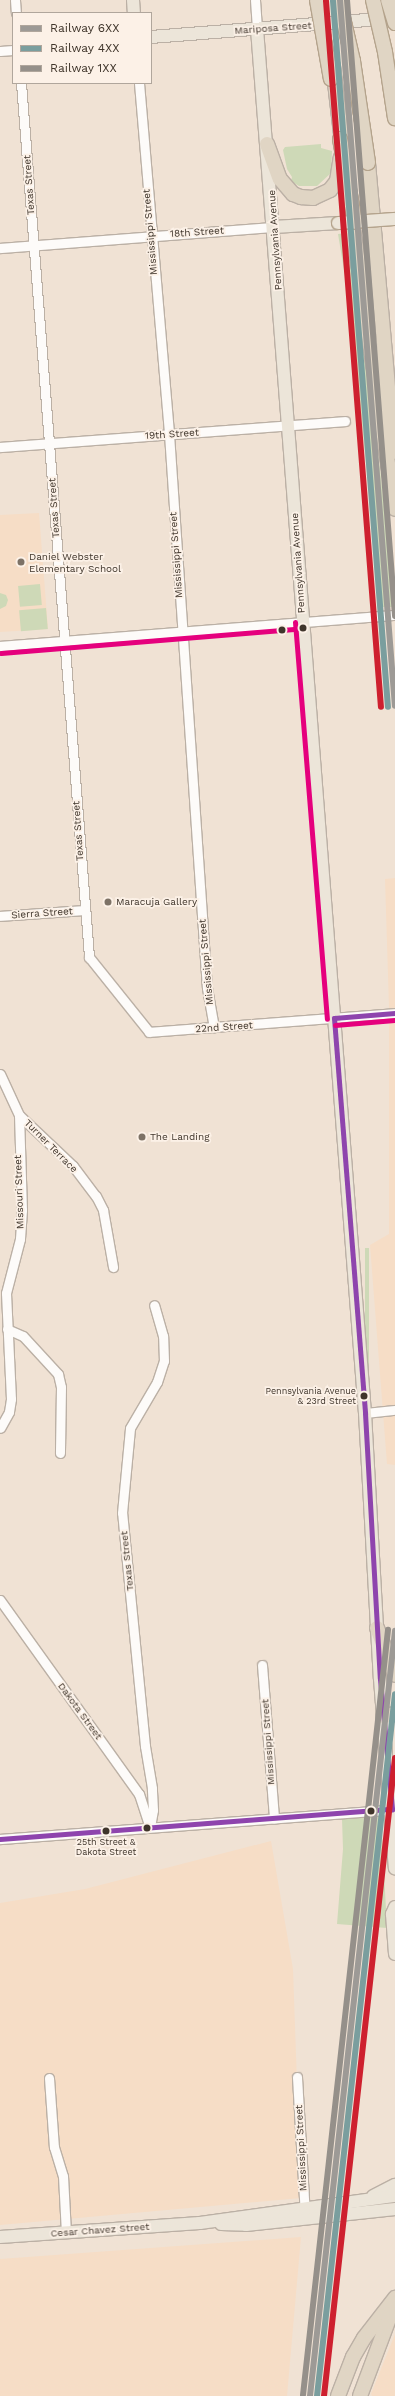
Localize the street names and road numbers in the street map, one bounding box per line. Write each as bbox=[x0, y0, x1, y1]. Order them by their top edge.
street label: Mariposa Street bbox=[234, 19, 312, 37]
street label: Texas Street bbox=[21, 155, 37, 215]
street label: Mississippi Street bbox=[140, 188, 160, 276]
street label: Pennsylvania Avenue bbox=[265, 189, 285, 291]
street label: 18th Street bbox=[170, 224, 224, 240]
street label: 19th Street bbox=[145, 426, 199, 442]
street label: Texas Street bbox=[46, 478, 62, 538]
street label: Mississippi Street bbox=[167, 512, 185, 598]
street label: Pennsylvania Avenue bbox=[288, 512, 308, 614]
street label: Texas Street bbox=[70, 801, 86, 861]
street label: Sierra Street bbox=[11, 905, 73, 921]
street label: Mississippi Street bbox=[196, 918, 216, 1006]
street label: 22nd Street bbox=[195, 1019, 253, 1035]
street label: Turner Terrace bbox=[22, 1117, 80, 1175]
street label: Missouri Street bbox=[12, 1155, 26, 1229]
street label: Texas Street bbox=[118, 1530, 136, 1592]
street label: Dakota Street bbox=[55, 1680, 105, 1742]
street label: Mississippi Street bbox=[259, 1699, 277, 1785]
street label: Mississippi Street bbox=[293, 2105, 309, 2191]
street label: Cesar Chavez Street bbox=[50, 2221, 150, 2239]

